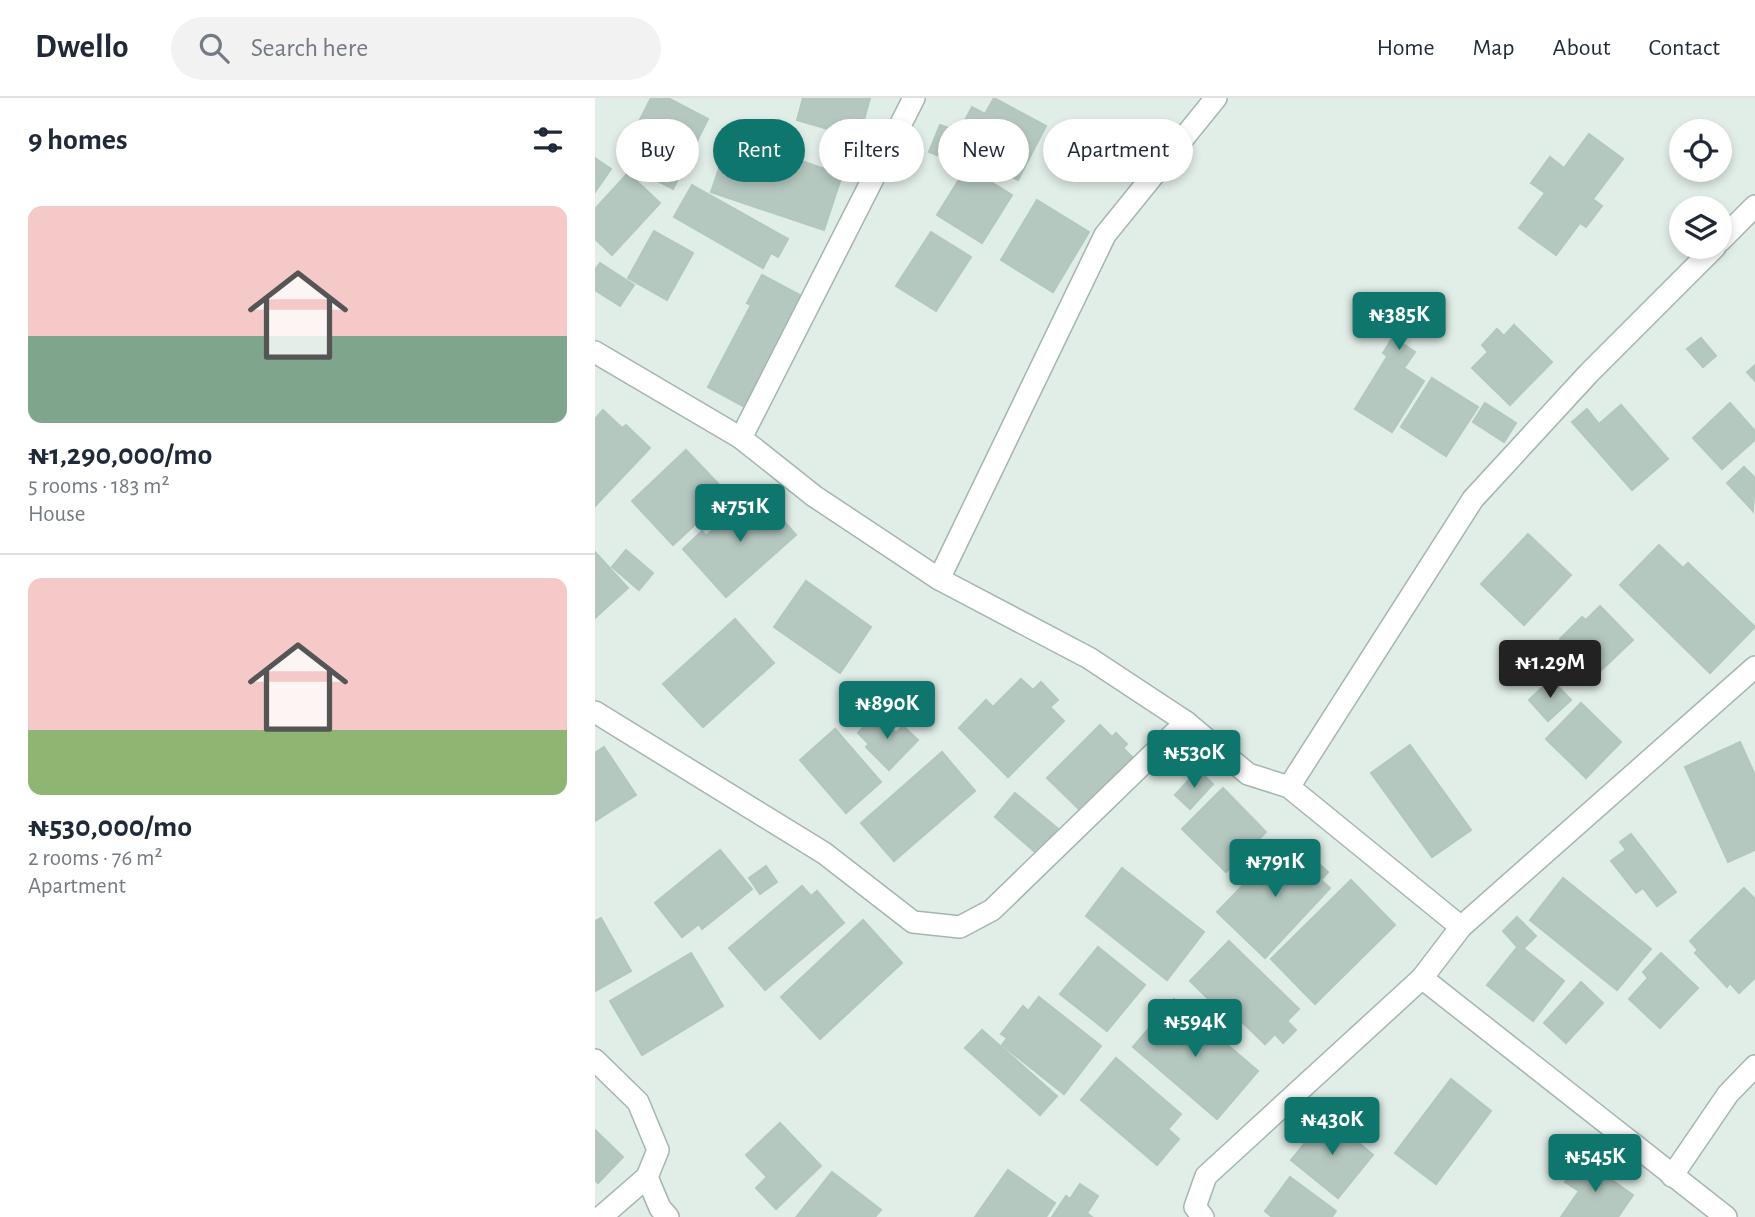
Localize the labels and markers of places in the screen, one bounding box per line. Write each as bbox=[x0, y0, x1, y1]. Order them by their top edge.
pin: ₦385K bbox=[1350, 292, 1448, 352]
pin: ₦751K bbox=[691, 484, 789, 544]
pin: ₦1.29M bbox=[1493, 640, 1607, 700]
pin: ₦890K bbox=[838, 682, 936, 741]
pin: ₦530K bbox=[1145, 730, 1243, 790]
pin: ₦791K bbox=[1226, 840, 1324, 899]
pin: ₦594K bbox=[1146, 1000, 1244, 1059]
pin: ₦430K bbox=[1283, 1098, 1381, 1157]
pin: ₦545K bbox=[1546, 1134, 1644, 1194]

